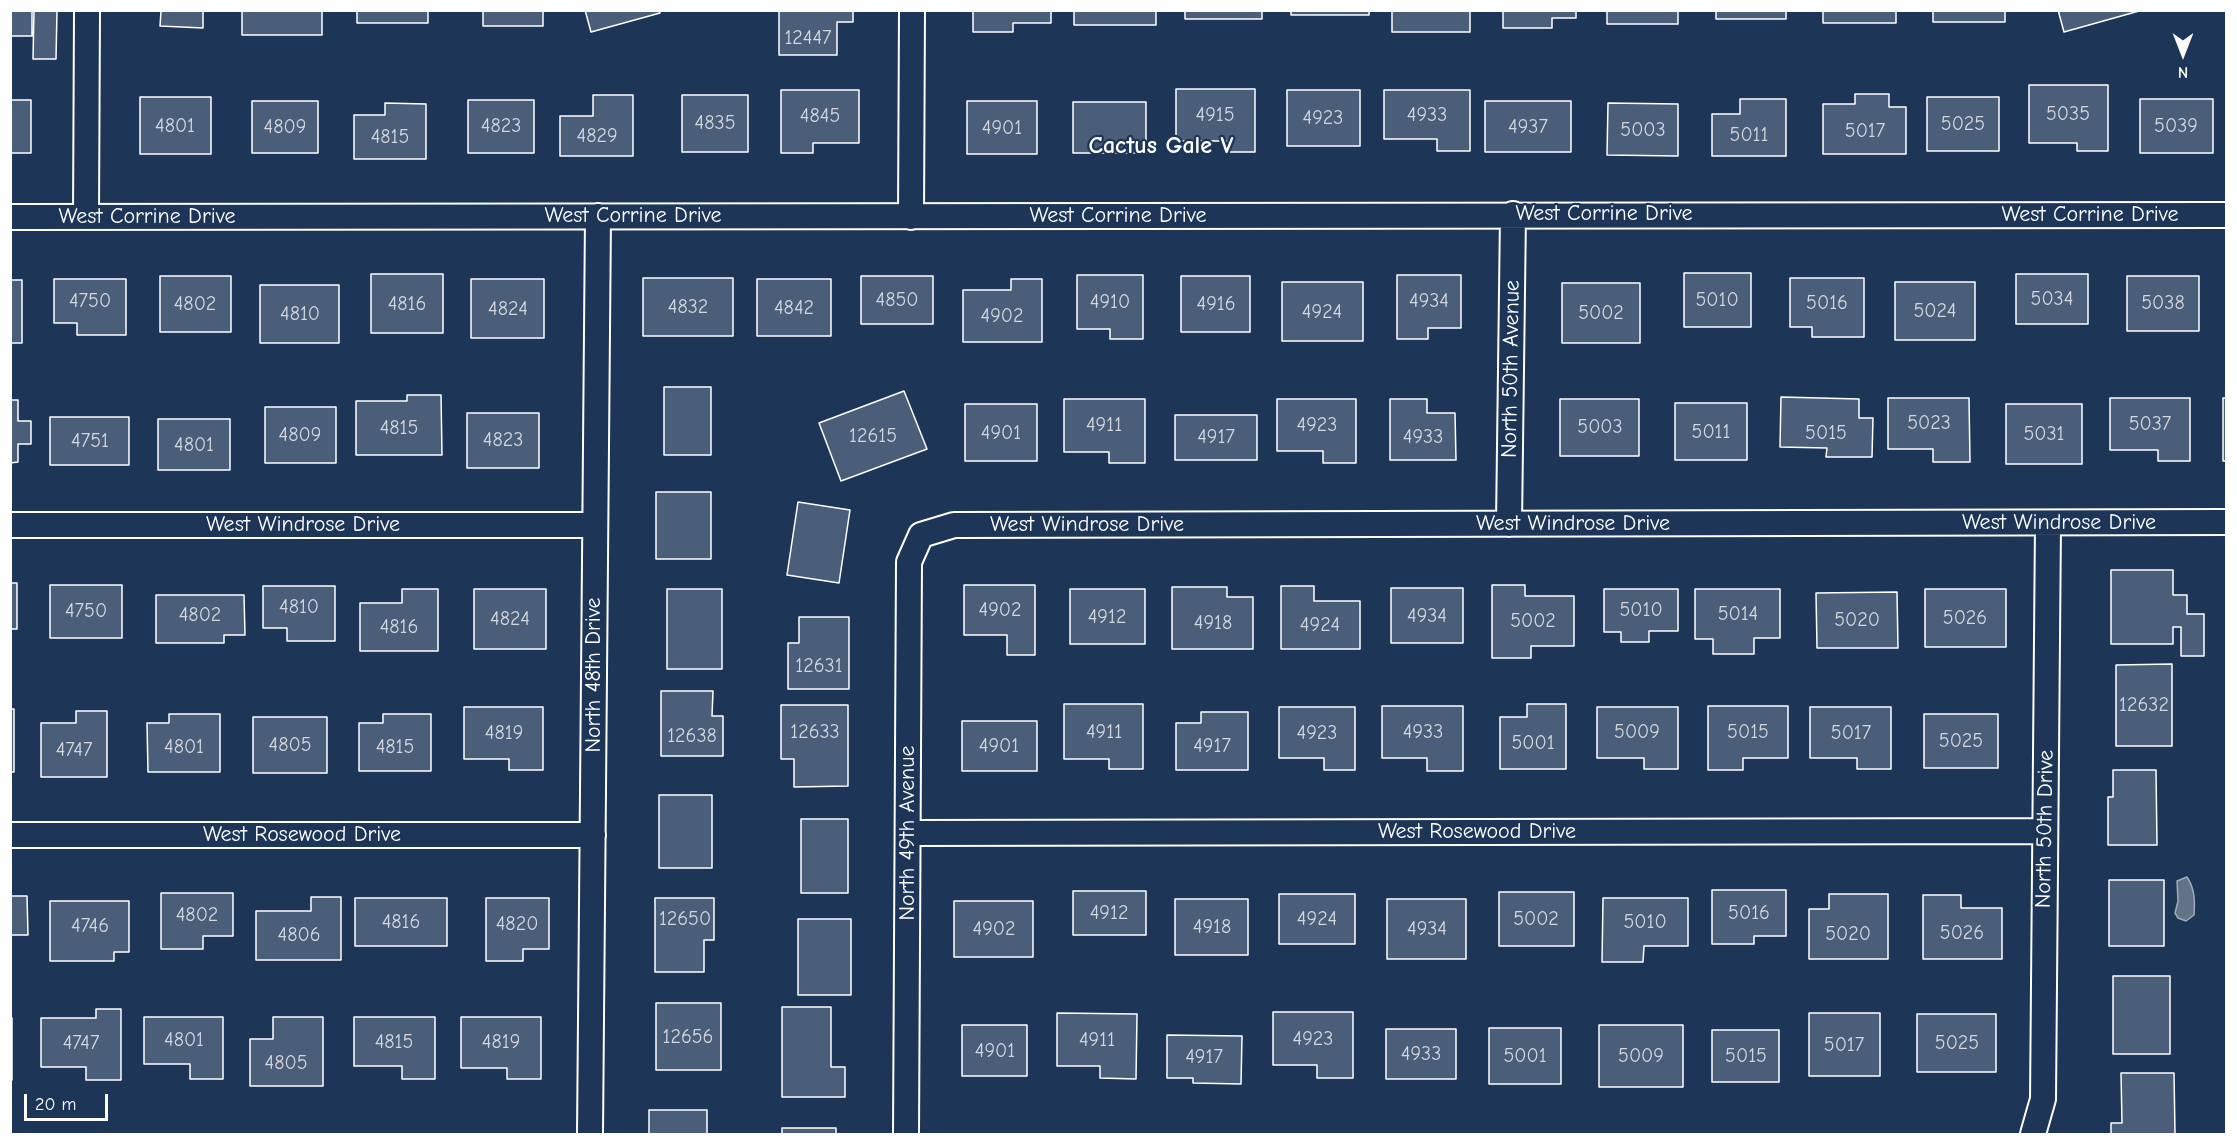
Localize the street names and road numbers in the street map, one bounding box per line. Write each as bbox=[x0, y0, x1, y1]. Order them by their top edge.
street label: West Corrine Drive bbox=[1516, 201, 1692, 227]
street label: West Corrine Drive bbox=[2002, 202, 2178, 228]
street label: West Corrine Drive bbox=[545, 203, 721, 229]
street label: West Corrine Drive bbox=[1030, 203, 1206, 229]
street label: West Corrine Drive bbox=[59, 204, 235, 230]
street label: North 50th Avenue bbox=[1496, 280, 1526, 458]
street label: West Windrose Drive bbox=[1962, 510, 2156, 536]
street label: West Windrose Drive bbox=[1476, 511, 1670, 537]
street label: West Windrose Drive bbox=[206, 512, 400, 538]
street label: West Windrose Drive bbox=[990, 512, 1184, 538]
street label: North 48th Drive bbox=[581, 597, 607, 753]
street label: North 49th Avenue bbox=[895, 745, 921, 921]
street label: North 50th Drive bbox=[2030, 750, 2060, 908]
street label: West Rosewood Drive bbox=[1378, 819, 1576, 845]
street label: West Rosewood Drive bbox=[203, 822, 401, 848]

